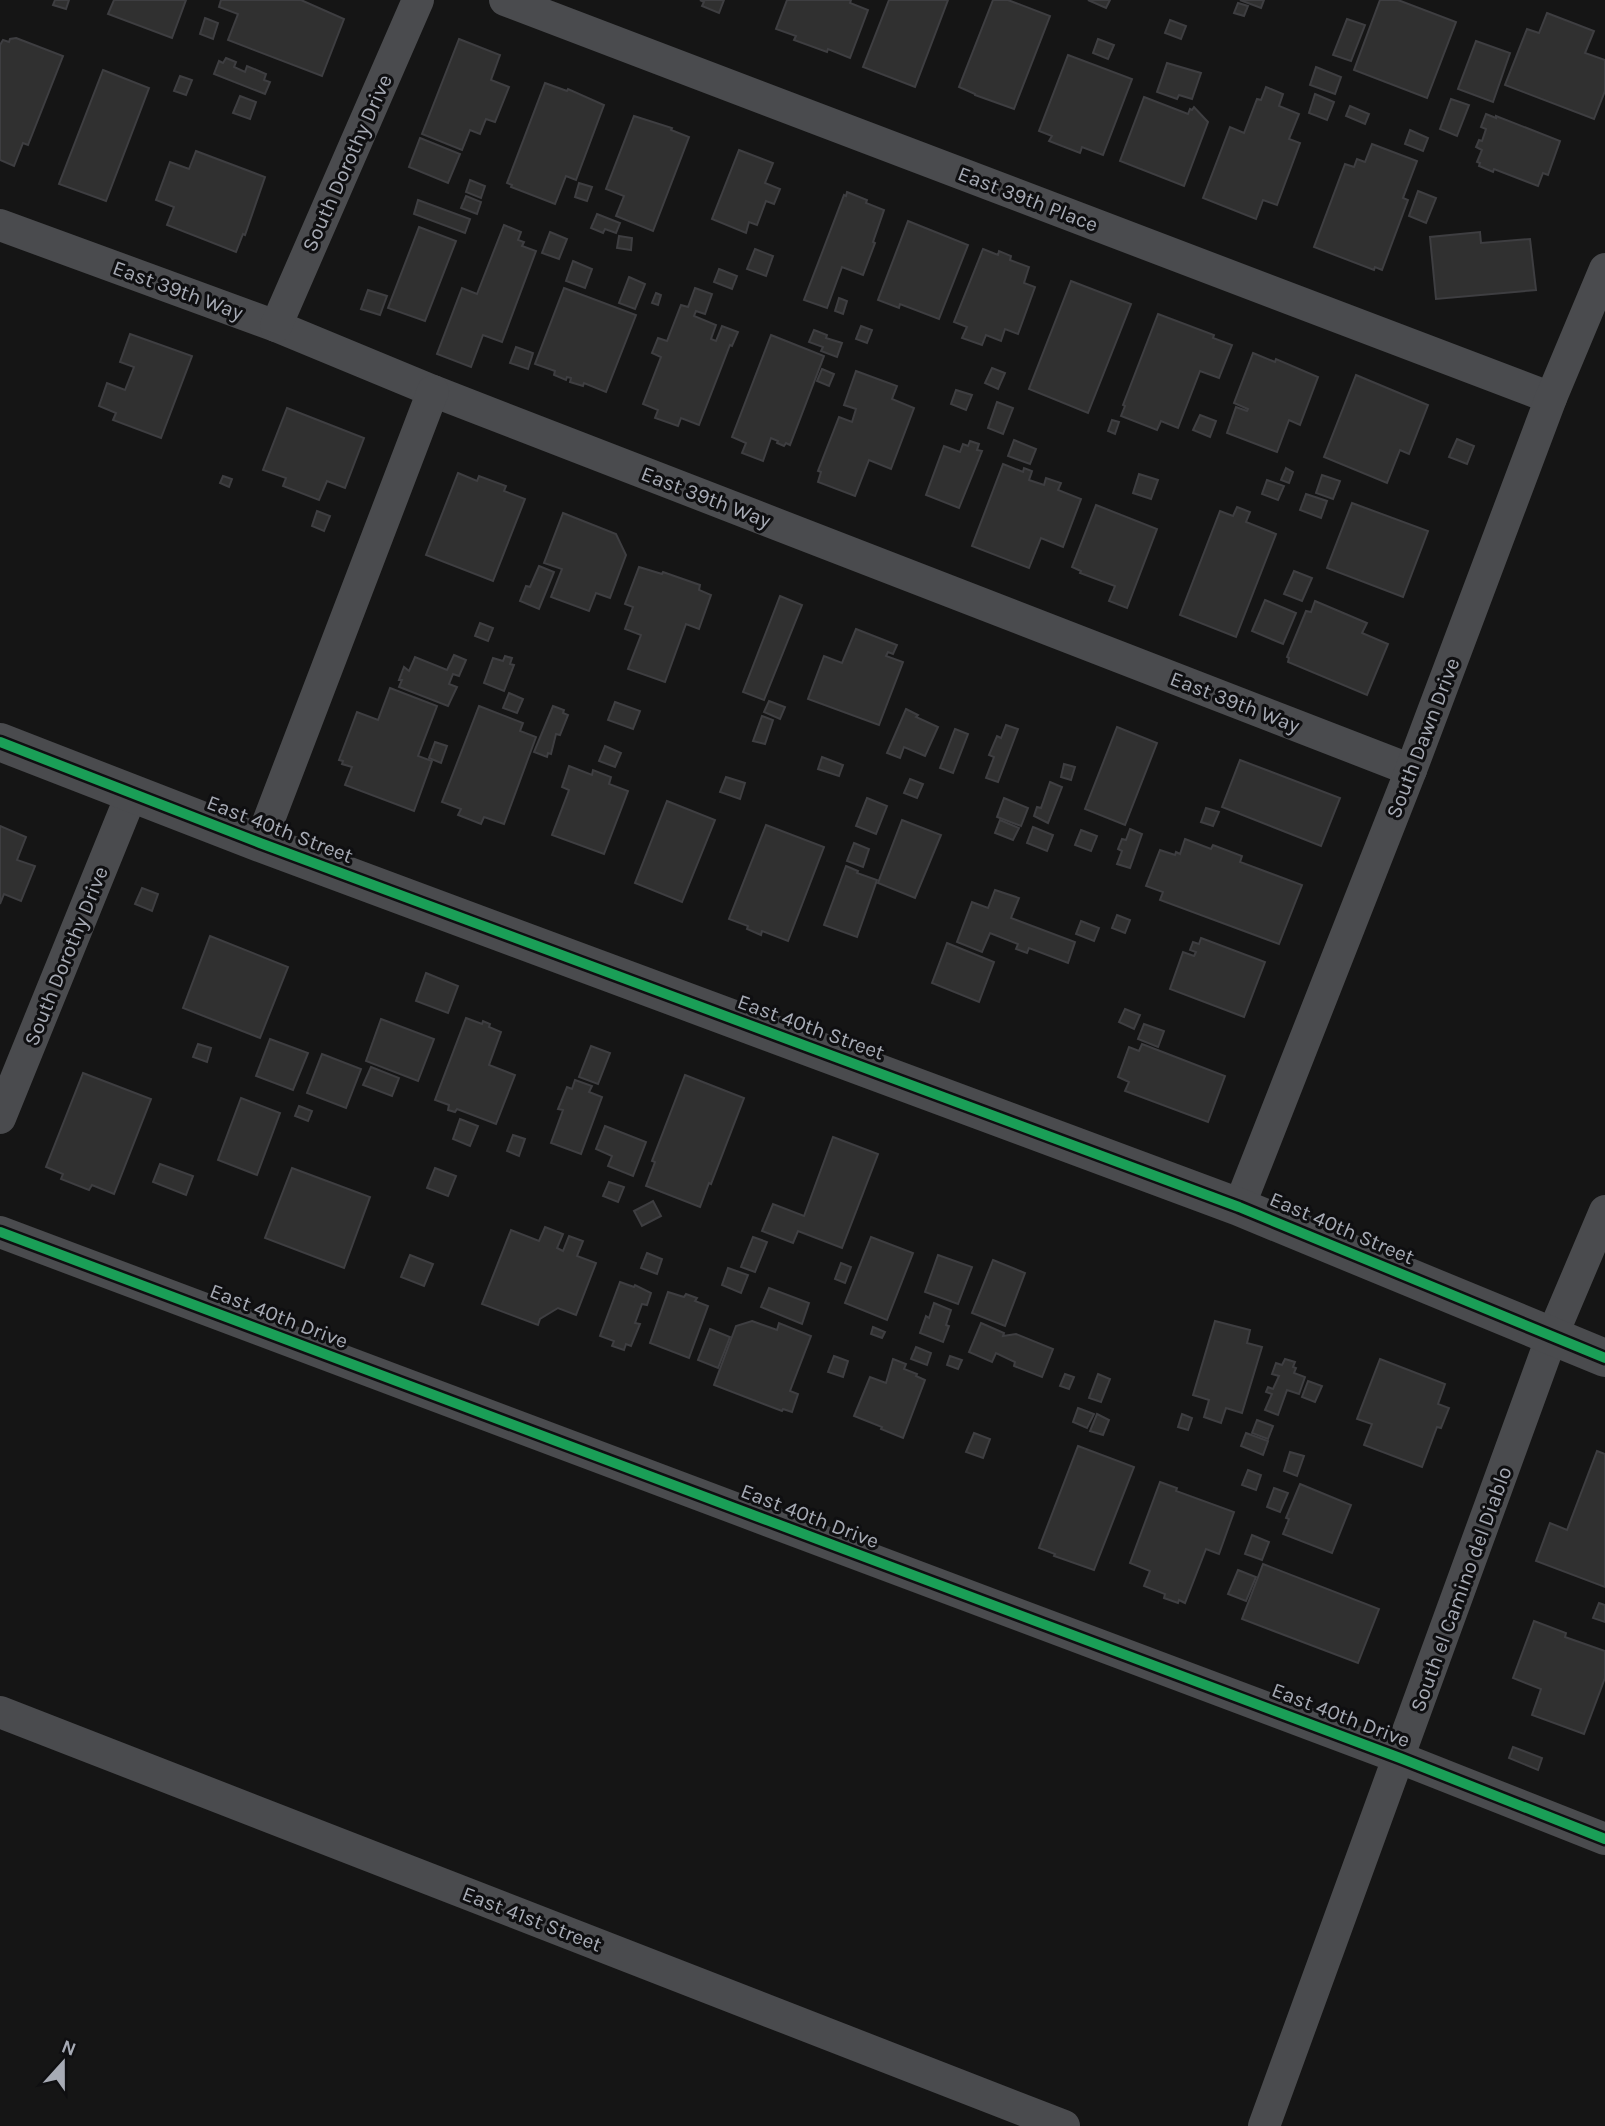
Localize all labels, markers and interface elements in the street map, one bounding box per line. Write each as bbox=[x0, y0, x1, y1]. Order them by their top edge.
street label: South Dorothy Drive bbox=[297, 71, 397, 255]
street label: East 39th Place bbox=[955, 161, 1101, 237]
street label: East 39th Way bbox=[110, 255, 247, 325]
street label: East 39th Way bbox=[638, 461, 774, 533]
street label: South Dawn Drive bbox=[1381, 654, 1465, 822]
street label: East 39th Way bbox=[1167, 666, 1303, 738]
street label: East 40th Street bbox=[203, 790, 357, 868]
street label: South Dorothy Drive bbox=[19, 863, 113, 1049]
street label: East 40th Street bbox=[734, 989, 888, 1065]
street label: East 40th Street bbox=[1266, 1187, 1418, 1269]
street label: East 40th Drive bbox=[207, 1279, 351, 1353]
street label: South el Camino del Diablo bbox=[1405, 1463, 1517, 1715]
street label: East 40th Drive bbox=[738, 1479, 882, 1553]
street label: East 40th Drive bbox=[1269, 1678, 1413, 1752]
street label: East 41st Street bbox=[459, 1881, 605, 1957]
north arrow bbox=[28, 2028, 98, 2098]
text: N bbox=[58, 2035, 79, 2061]

